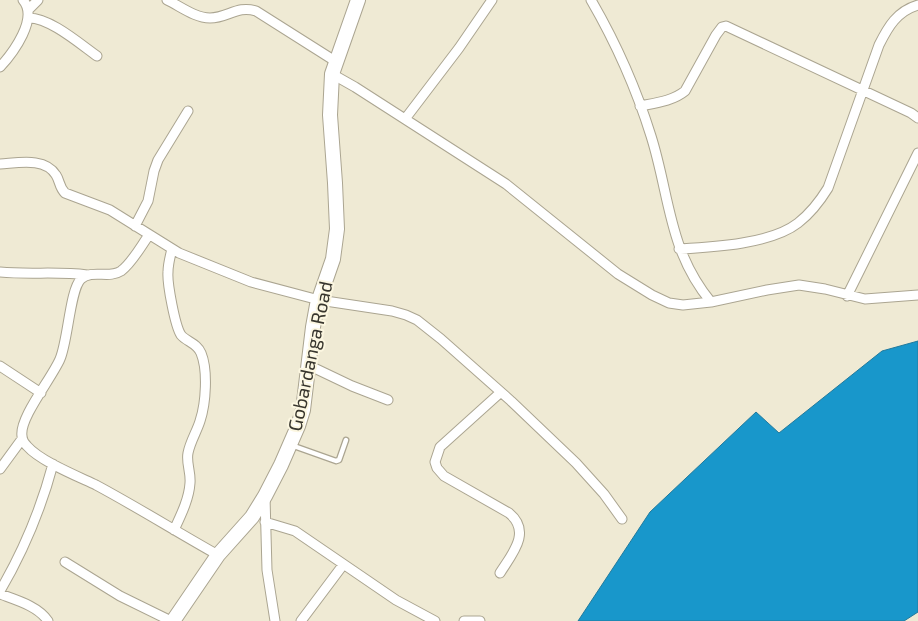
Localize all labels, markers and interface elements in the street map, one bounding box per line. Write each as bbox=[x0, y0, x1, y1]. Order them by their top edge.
street label: Gobardanga Road bbox=[282, 279, 337, 433]

